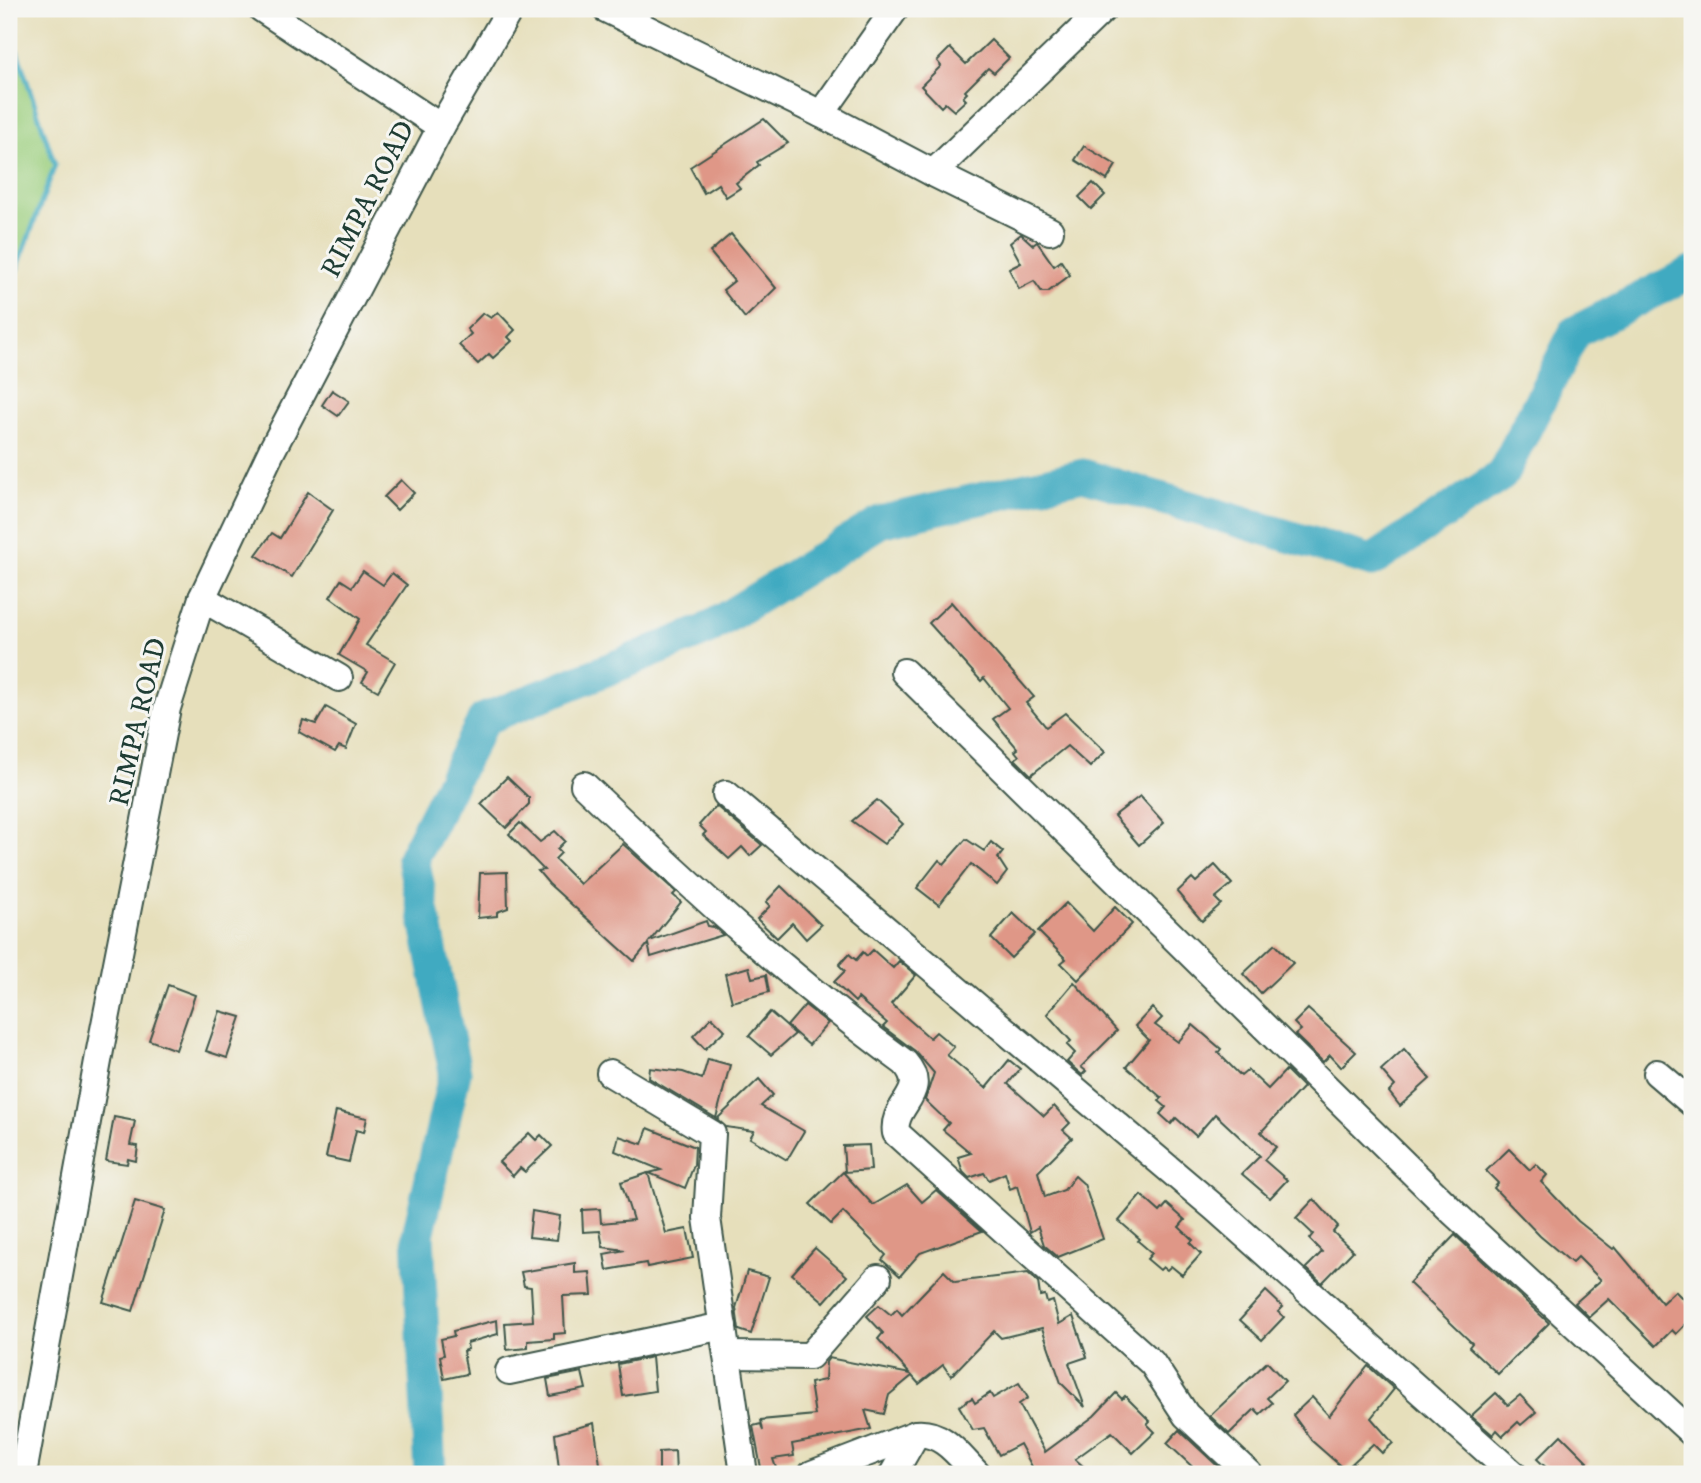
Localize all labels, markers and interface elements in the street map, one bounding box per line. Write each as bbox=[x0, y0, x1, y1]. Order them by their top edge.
street label: RIMPA ROAD bbox=[313, 115, 423, 283]
street label: RIMPA ROAD bbox=[102, 634, 174, 810]

